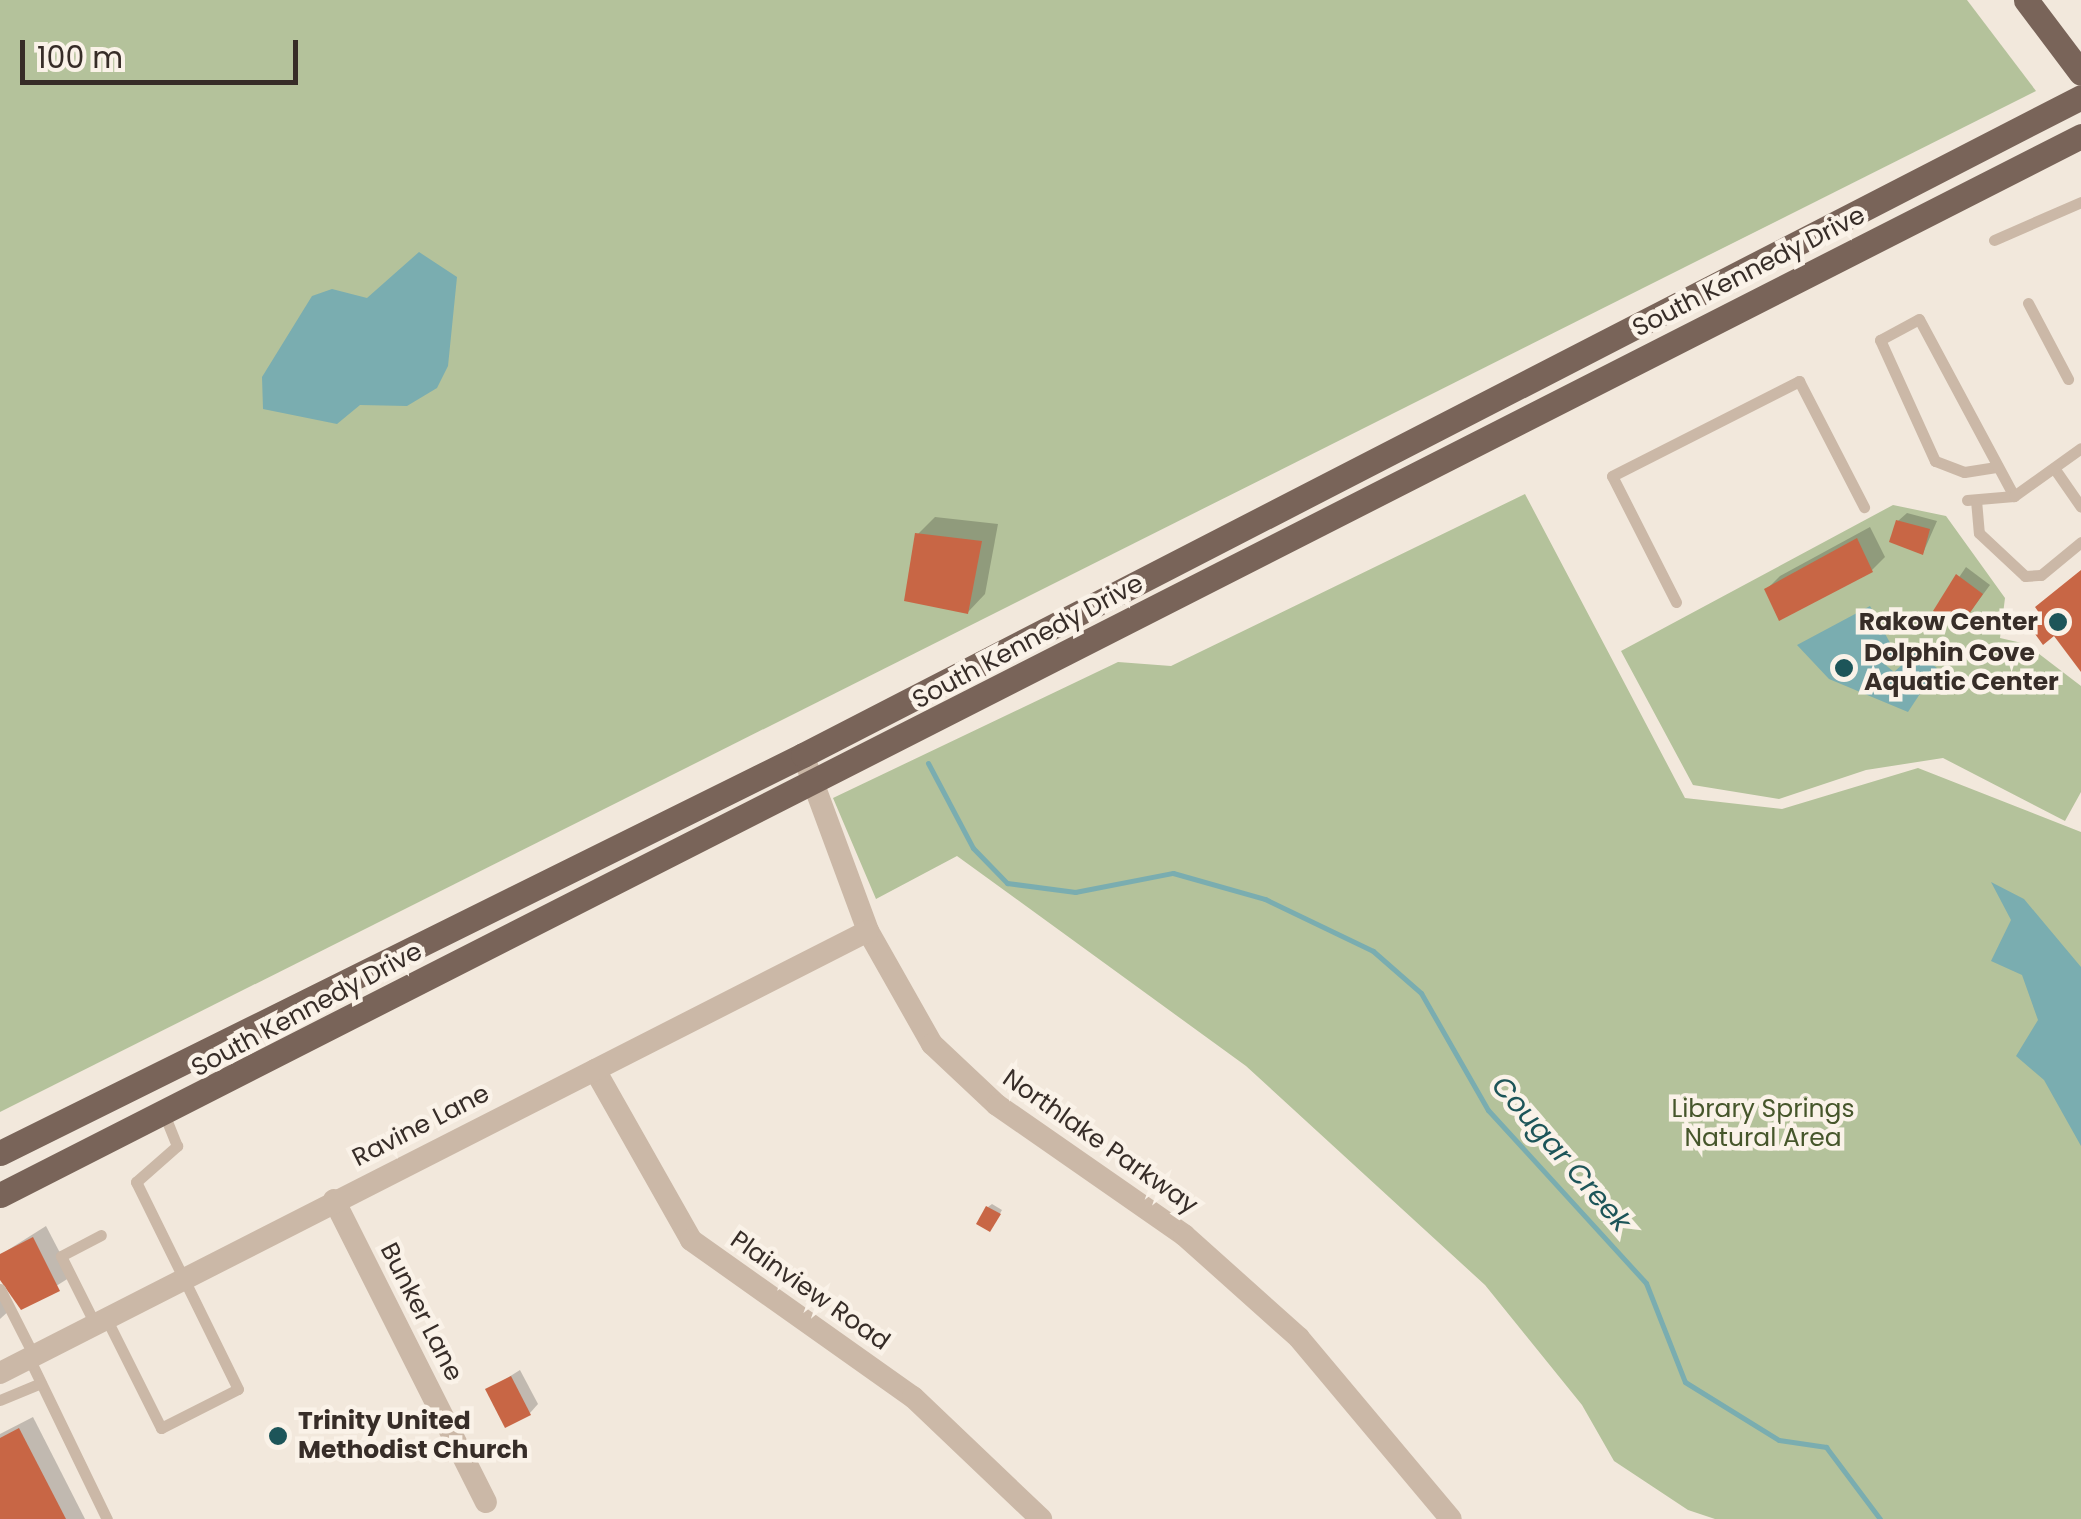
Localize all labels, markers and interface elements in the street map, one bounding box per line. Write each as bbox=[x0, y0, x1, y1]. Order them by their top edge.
scale bar bbox=[25, 20, 302, 82]
text: 100 m bbox=[37, 36, 123, 79]
street label: South Kennedy Drive bbox=[1628, 200, 1870, 344]
street label: South Kennedy Drive bbox=[908, 568, 1148, 716]
place label: Rakow Center bbox=[1859, 607, 2038, 637]
marker: Rakow Center bbox=[2047, 611, 2069, 633]
place label: Dolphin Cove Aquatic Center bbox=[1864, 639, 2059, 698]
marker: Dolphin Cove Aquatic Center bbox=[1833, 657, 1855, 679]
street label: South Kennedy Drive bbox=[187, 936, 427, 1084]
street label: Northlake Parkway bbox=[997, 1063, 1203, 1221]
water label: Cougar Creek bbox=[1484, 1069, 1638, 1239]
street label: Ravine Lane bbox=[348, 1079, 494, 1173]
park label: Library Springs Natural Area bbox=[1671, 1095, 1855, 1154]
street label: Plainview Road bbox=[725, 1225, 895, 1357]
street label: Bunker Lane bbox=[373, 1238, 469, 1386]
place label: Trinity United Methodist Church bbox=[298, 1407, 528, 1466]
marker: Trinity United Methodist Church bbox=[267, 1425, 289, 1447]

